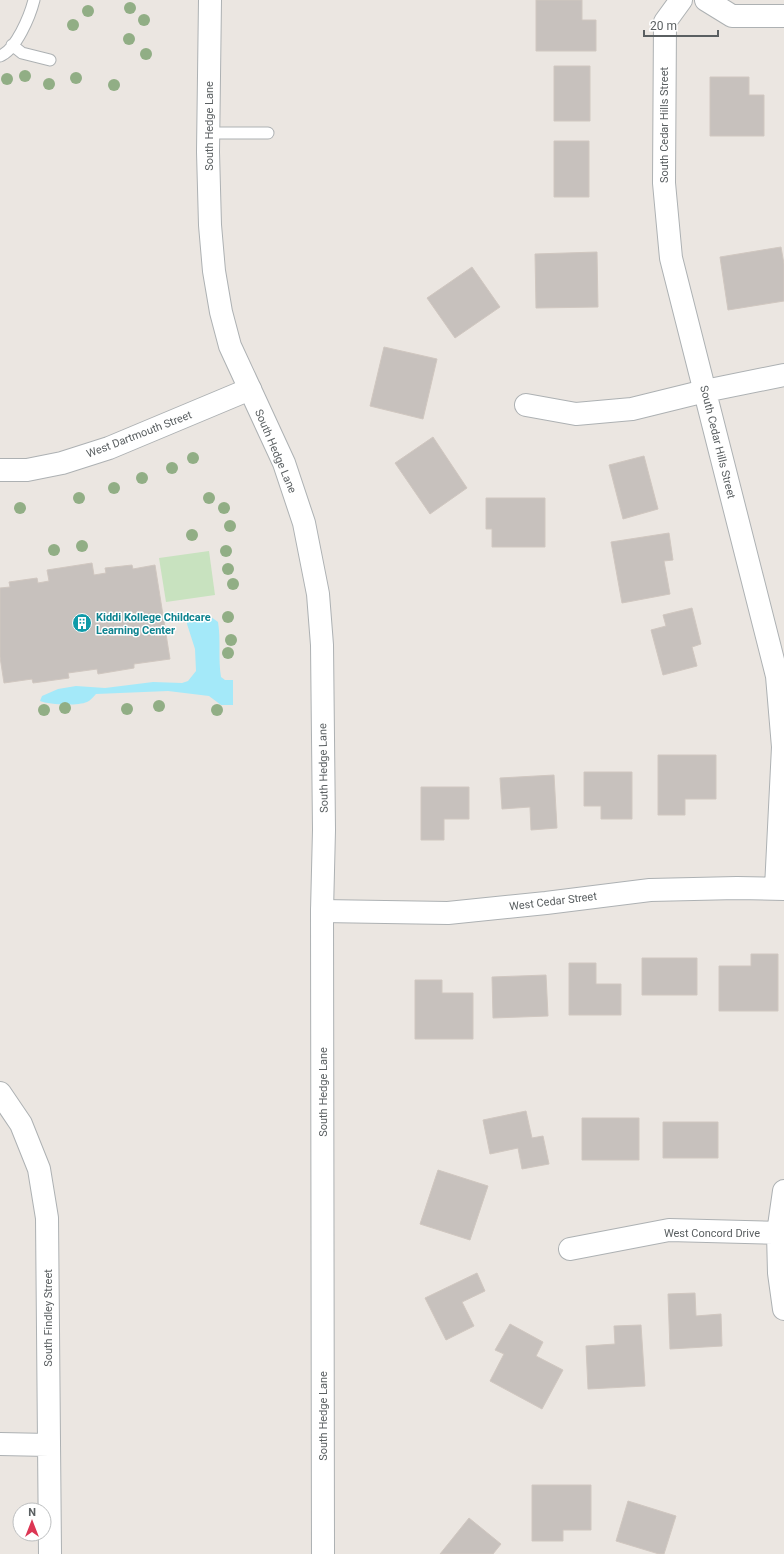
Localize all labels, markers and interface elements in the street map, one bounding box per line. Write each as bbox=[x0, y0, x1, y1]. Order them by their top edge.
scale bar bbox=[644, 12, 718, 38]
text: 20 m bbox=[650, 19, 677, 33]
street label: South Cedar Hills Street bbox=[658, 67, 671, 183]
street label: South Hedge Lane bbox=[203, 81, 216, 171]
street label: South Cedar Hills Street bbox=[697, 384, 738, 500]
street label: South Hedge Lane bbox=[252, 407, 299, 495]
street label: West Dartmouth Street bbox=[85, 408, 194, 461]
place label: Kiddi Kollege Childcare Learning Center bbox=[96, 611, 211, 637]
building icon: Kiddi Kollege Childcare Learning Center bbox=[71, 612, 93, 634]
street label: South Hedge Lane bbox=[316, 723, 331, 813]
street label: West Cedar Street bbox=[509, 890, 598, 913]
street label: South Hedge Lane bbox=[317, 1047, 330, 1137]
street label: West Concord Drive bbox=[664, 1227, 760, 1240]
street label: South Findley Street bbox=[42, 1269, 55, 1367]
street label: South Hedge Lane bbox=[317, 1371, 330, 1461]
north arrow bbox=[12, 1502, 52, 1542]
text: N bbox=[28, 1506, 36, 1519]

